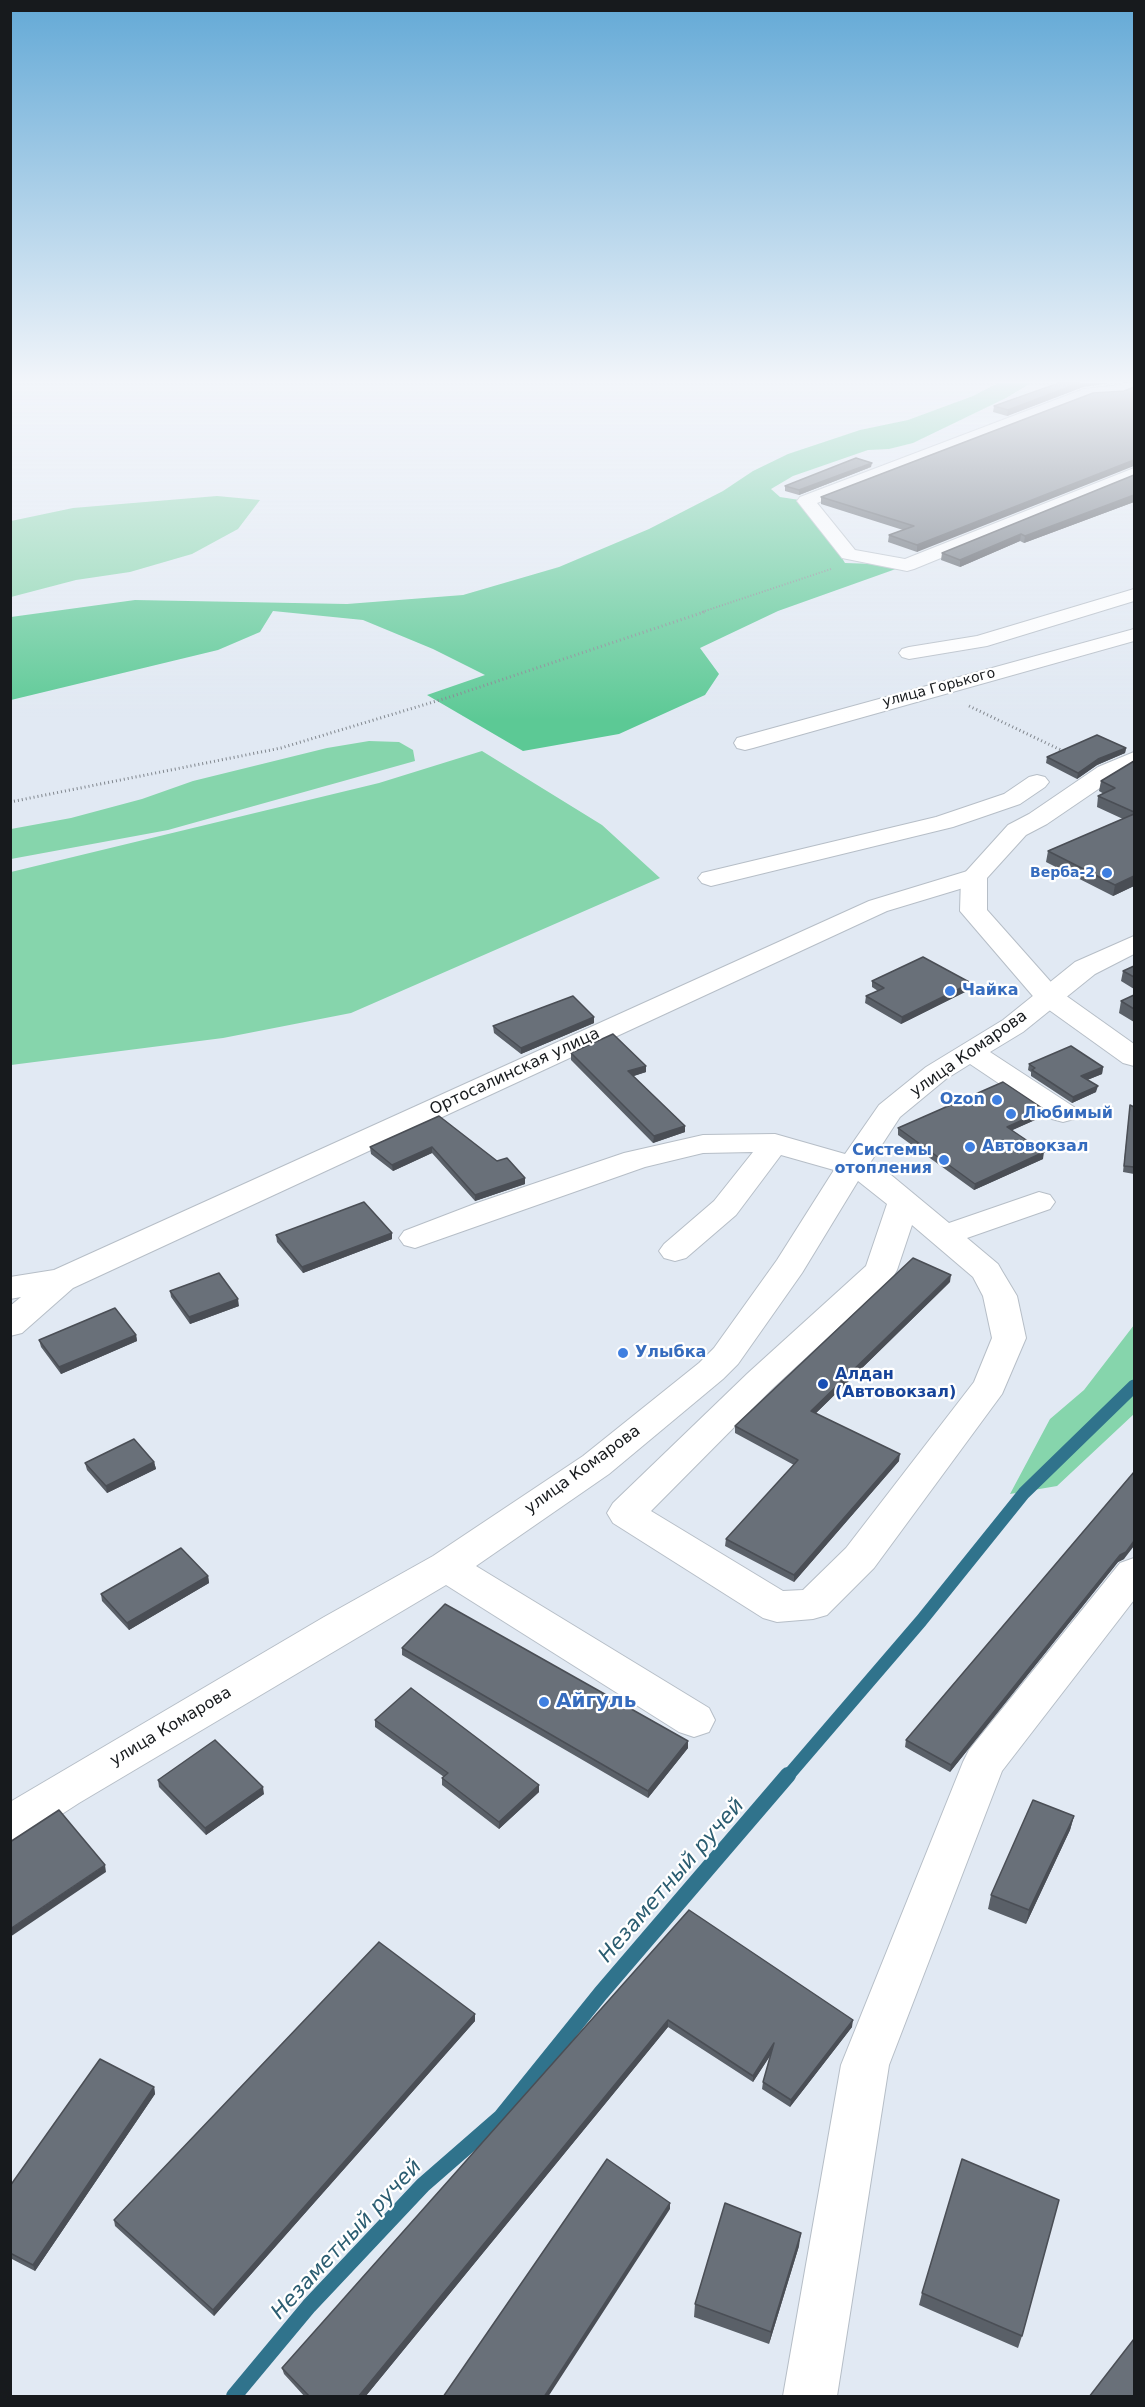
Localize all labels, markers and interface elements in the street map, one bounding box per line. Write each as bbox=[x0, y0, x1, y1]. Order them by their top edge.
street label: улица Горького bbox=[881, 665, 997, 711]
place label: Верба-2 bbox=[1030, 865, 1095, 881]
marker: Верба-2 bbox=[1100, 866, 1114, 880]
place label: Чайка bbox=[962, 981, 1019, 1001]
marker: Чайка bbox=[943, 984, 957, 998]
street label: улица Комарова bbox=[907, 1007, 1031, 1101]
street label: Ортосалинская улица bbox=[427, 1024, 603, 1120]
place label: Ozon bbox=[940, 1090, 985, 1110]
marker: Ozon bbox=[990, 1093, 1004, 1107]
place label: Любимый bbox=[1023, 1104, 1113, 1124]
marker: Любимый bbox=[1004, 1107, 1018, 1121]
place label: Автовокзал bbox=[982, 1137, 1089, 1157]
marker: Автовокзал bbox=[963, 1140, 977, 1154]
place label: Системы отопления bbox=[835, 1141, 932, 1179]
marker: Системы отопления bbox=[937, 1153, 951, 1167]
place label: Улыбка bbox=[635, 1343, 706, 1363]
marker: Улыбка bbox=[616, 1346, 630, 1360]
place label: Алдан (Автовокзал) bbox=[835, 1365, 956, 1403]
marker: Алдан (Автовокзал) bbox=[816, 1377, 830, 1391]
street label: улица Комарова bbox=[522, 1422, 644, 1518]
street label: улица Комарова bbox=[107, 1683, 235, 1771]
place label: Айгуль bbox=[556, 1690, 636, 1714]
marker: Айгуль bbox=[537, 1695, 551, 1709]
water label: Незаметный ручей bbox=[594, 1794, 750, 1968]
water label: Незаметный ручей bbox=[266, 2155, 428, 2325]

